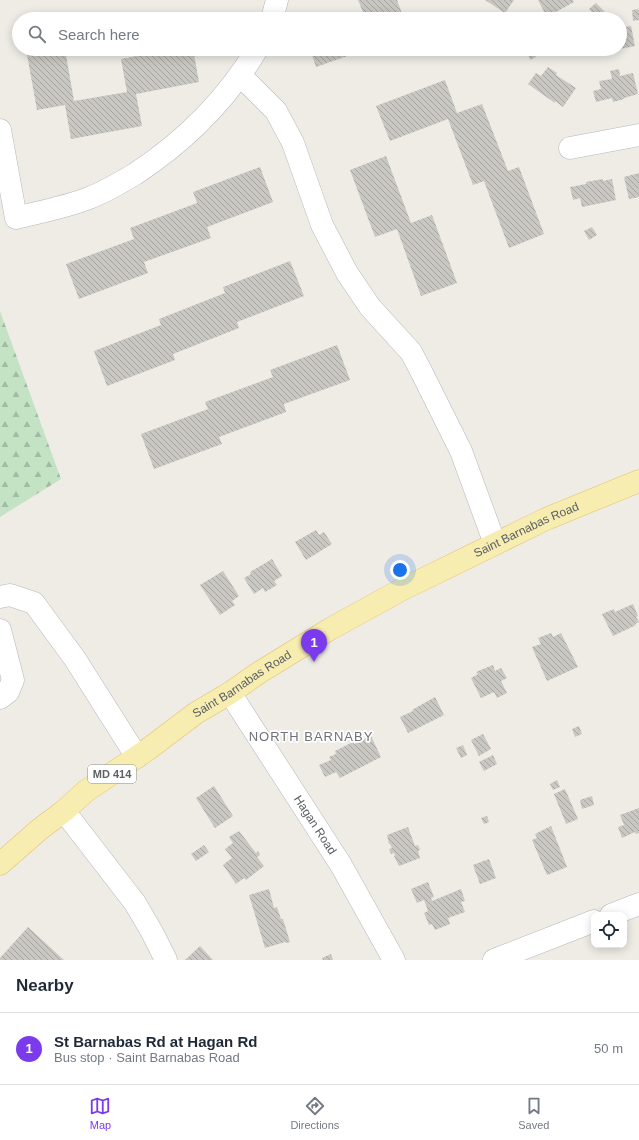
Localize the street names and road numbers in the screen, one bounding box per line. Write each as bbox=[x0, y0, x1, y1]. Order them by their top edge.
street label: Saint Barnabas Road bbox=[471, 499, 581, 560]
street label: Saint Barnabas Road bbox=[190, 648, 294, 721]
road number: MD 414 bbox=[88, 765, 136, 783]
street label: Hagan Road bbox=[291, 793, 339, 857]

